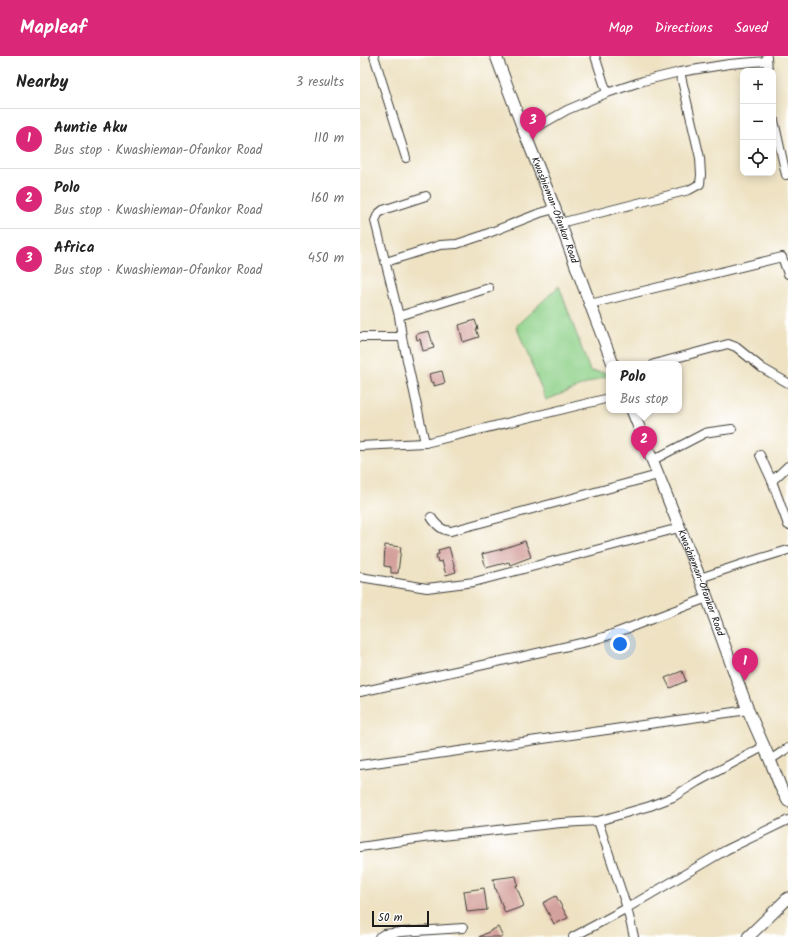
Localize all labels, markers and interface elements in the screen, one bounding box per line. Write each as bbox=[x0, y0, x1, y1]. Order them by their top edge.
text: Mapleaf bbox=[20, 13, 87, 43]
text: Map bbox=[608, 17, 633, 39]
text: Directions bbox=[655, 17, 713, 39]
text: Saved bbox=[735, 17, 768, 39]
map controls bbox=[740, 68, 776, 176]
button: + bbox=[740, 68, 776, 104]
text: Nearby bbox=[16, 69, 68, 96]
text: 3 results bbox=[296, 72, 344, 93]
button: − bbox=[740, 104, 776, 140]
pin: 3 bbox=[520, 107, 546, 140]
text: Auntie Aku bbox=[54, 116, 127, 140]
text: 1 bbox=[27, 128, 31, 149]
text: 110 m bbox=[314, 128, 344, 149]
text: Bus stop · Kwashieman-Ofankor Road bbox=[54, 140, 262, 161]
button: locate bbox=[740, 140, 776, 176]
street label: Kwashieman-Ofankor Road bbox=[527, 154, 583, 267]
text: Polo bbox=[54, 176, 80, 200]
text: 2 bbox=[25, 188, 33, 209]
text: 160 m bbox=[311, 188, 344, 209]
text: Bus stop · Kwashieman-Ofankor Road bbox=[54, 200, 262, 221]
text: Africa bbox=[54, 236, 94, 260]
text: 3 bbox=[25, 248, 33, 269]
text: 450 m bbox=[308, 248, 344, 269]
text: Bus stop · Kwashieman-Ofankor Road bbox=[54, 260, 262, 281]
popup bbox=[606, 361, 682, 413]
text: Polo bbox=[620, 365, 646, 389]
text: Bus stop bbox=[620, 389, 668, 410]
pin: 2 bbox=[631, 426, 657, 459]
street label: Kwashieman-Ofankor Road bbox=[673, 527, 729, 639]
your location bbox=[610, 634, 630, 654]
pin: 1 bbox=[732, 648, 758, 681]
scale bar bbox=[372, 909, 429, 928]
text: 50 m bbox=[378, 909, 403, 927]

